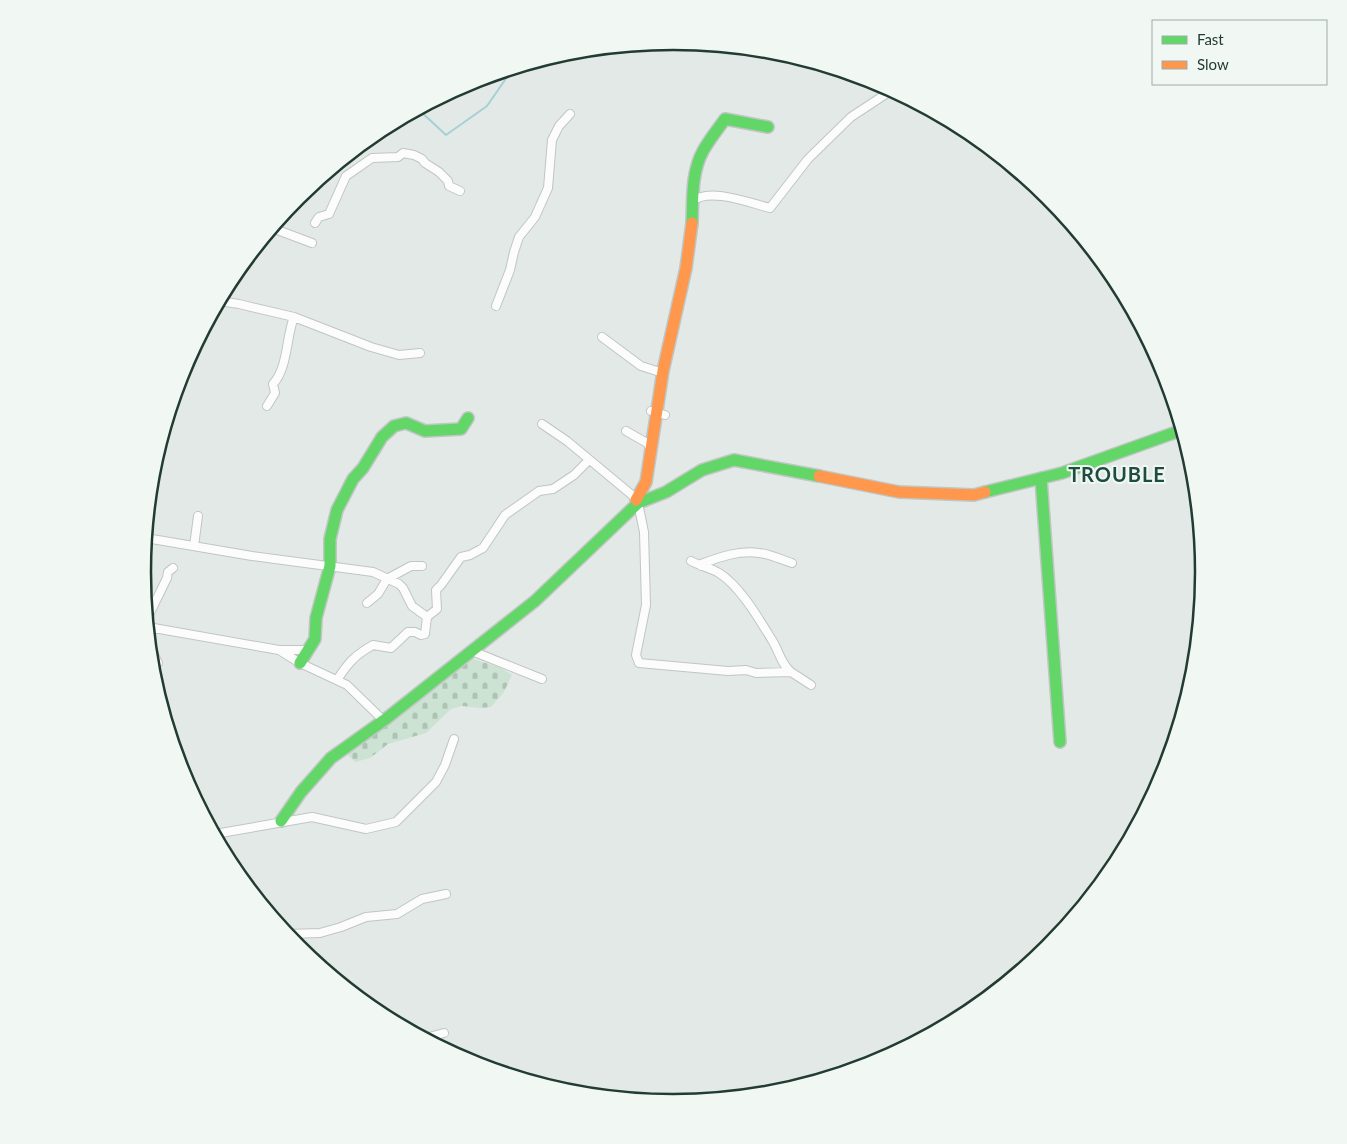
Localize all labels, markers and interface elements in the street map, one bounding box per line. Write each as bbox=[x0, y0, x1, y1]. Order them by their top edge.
legend bbox=[1152, 20, 1327, 85]
text: Fast bbox=[1197, 30, 1224, 48]
text: Slow bbox=[1197, 55, 1229, 73]
district label: TROUBLE bbox=[1068, 462, 1166, 486]

